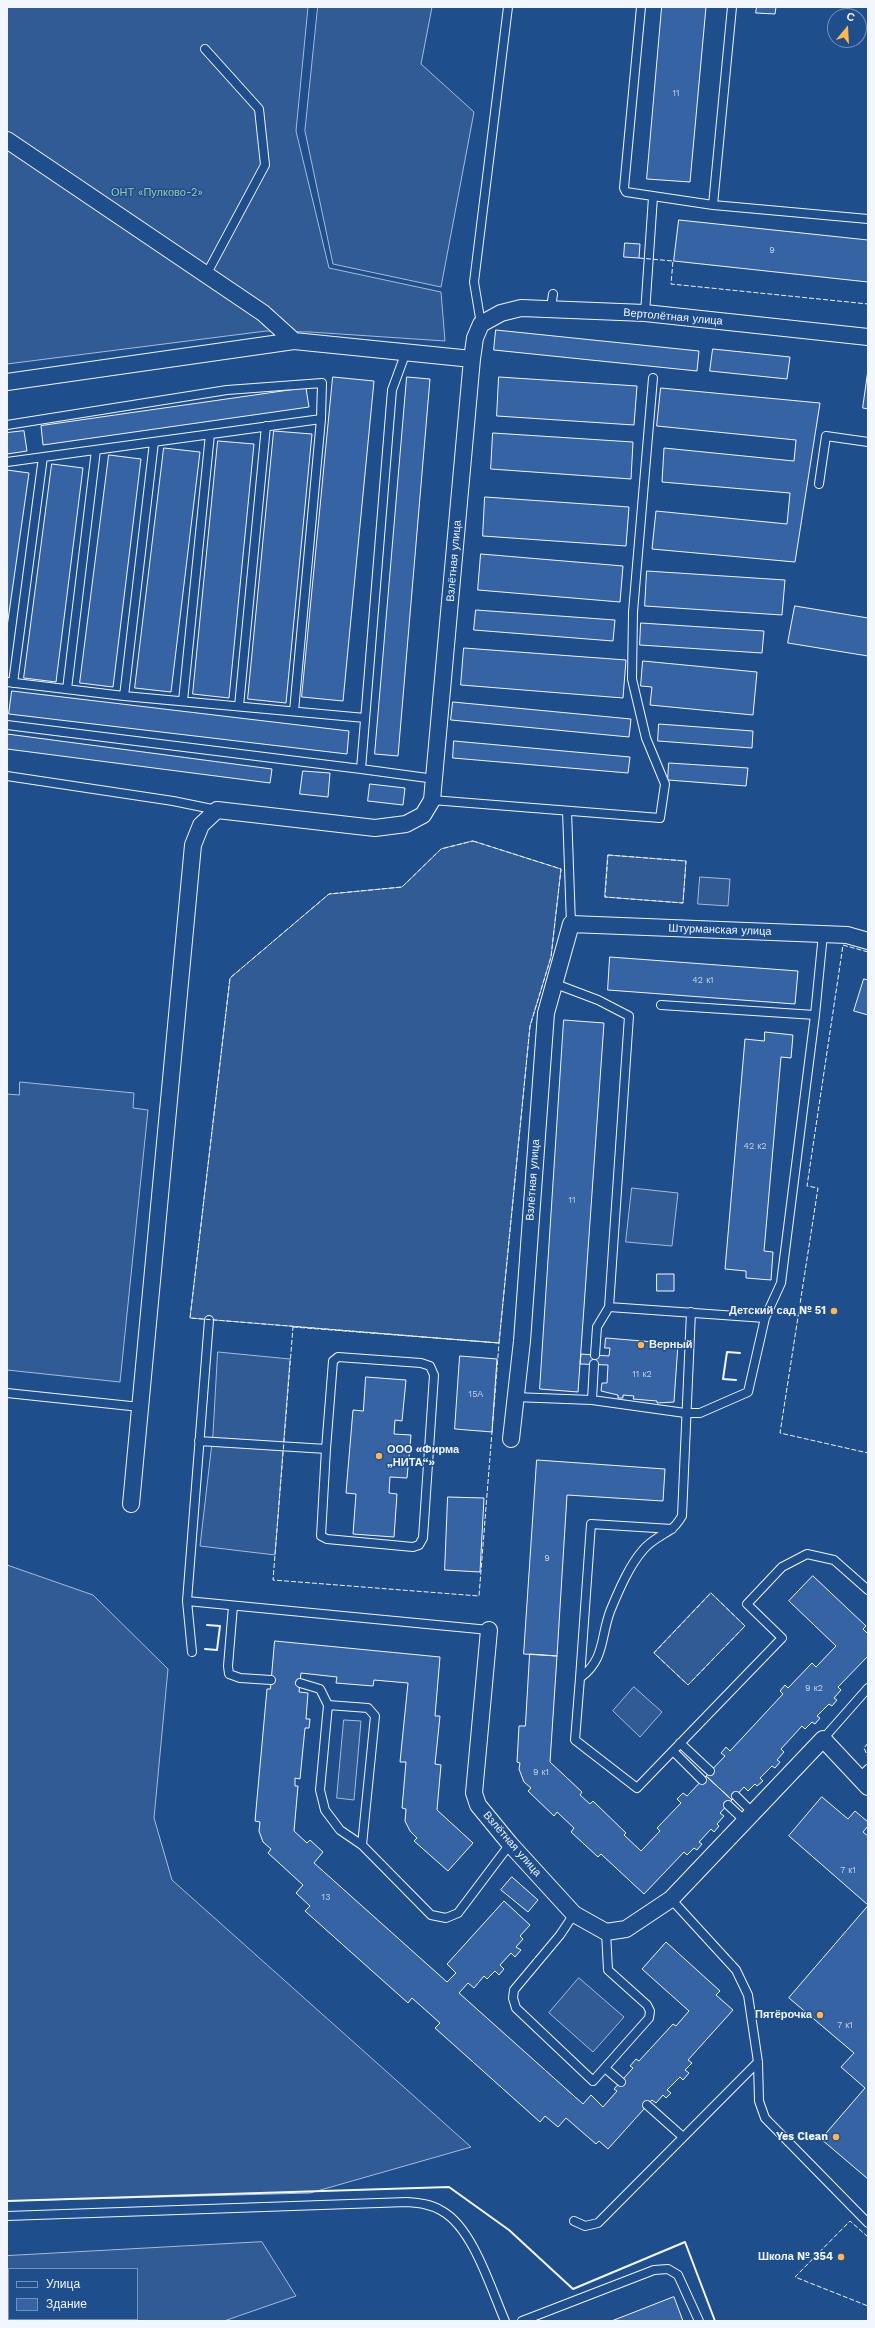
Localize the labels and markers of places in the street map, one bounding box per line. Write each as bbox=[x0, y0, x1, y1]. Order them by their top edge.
place label: Детский сад № 51 bbox=[729, 1304, 826, 1318]
marker: Детский сад № 51 bbox=[829, 1306, 839, 1316]
place label: Верный bbox=[649, 1338, 693, 1352]
marker: Верный bbox=[636, 1340, 646, 1350]
place label: ООО «Фирма „НИТА“» bbox=[387, 1443, 459, 1469]
marker: ООО «Фирма „НИТА“» bbox=[374, 1451, 384, 1461]
place label: Пятёрочка bbox=[755, 2008, 812, 2022]
marker: Пятёрочка bbox=[815, 2010, 825, 2020]
place label: Yes Clean bbox=[776, 2130, 828, 2144]
marker: Yes Clean bbox=[831, 2132, 841, 2142]
place label: Школа № 354 bbox=[758, 2250, 833, 2264]
marker: Школа № 354 bbox=[836, 2252, 846, 2262]

